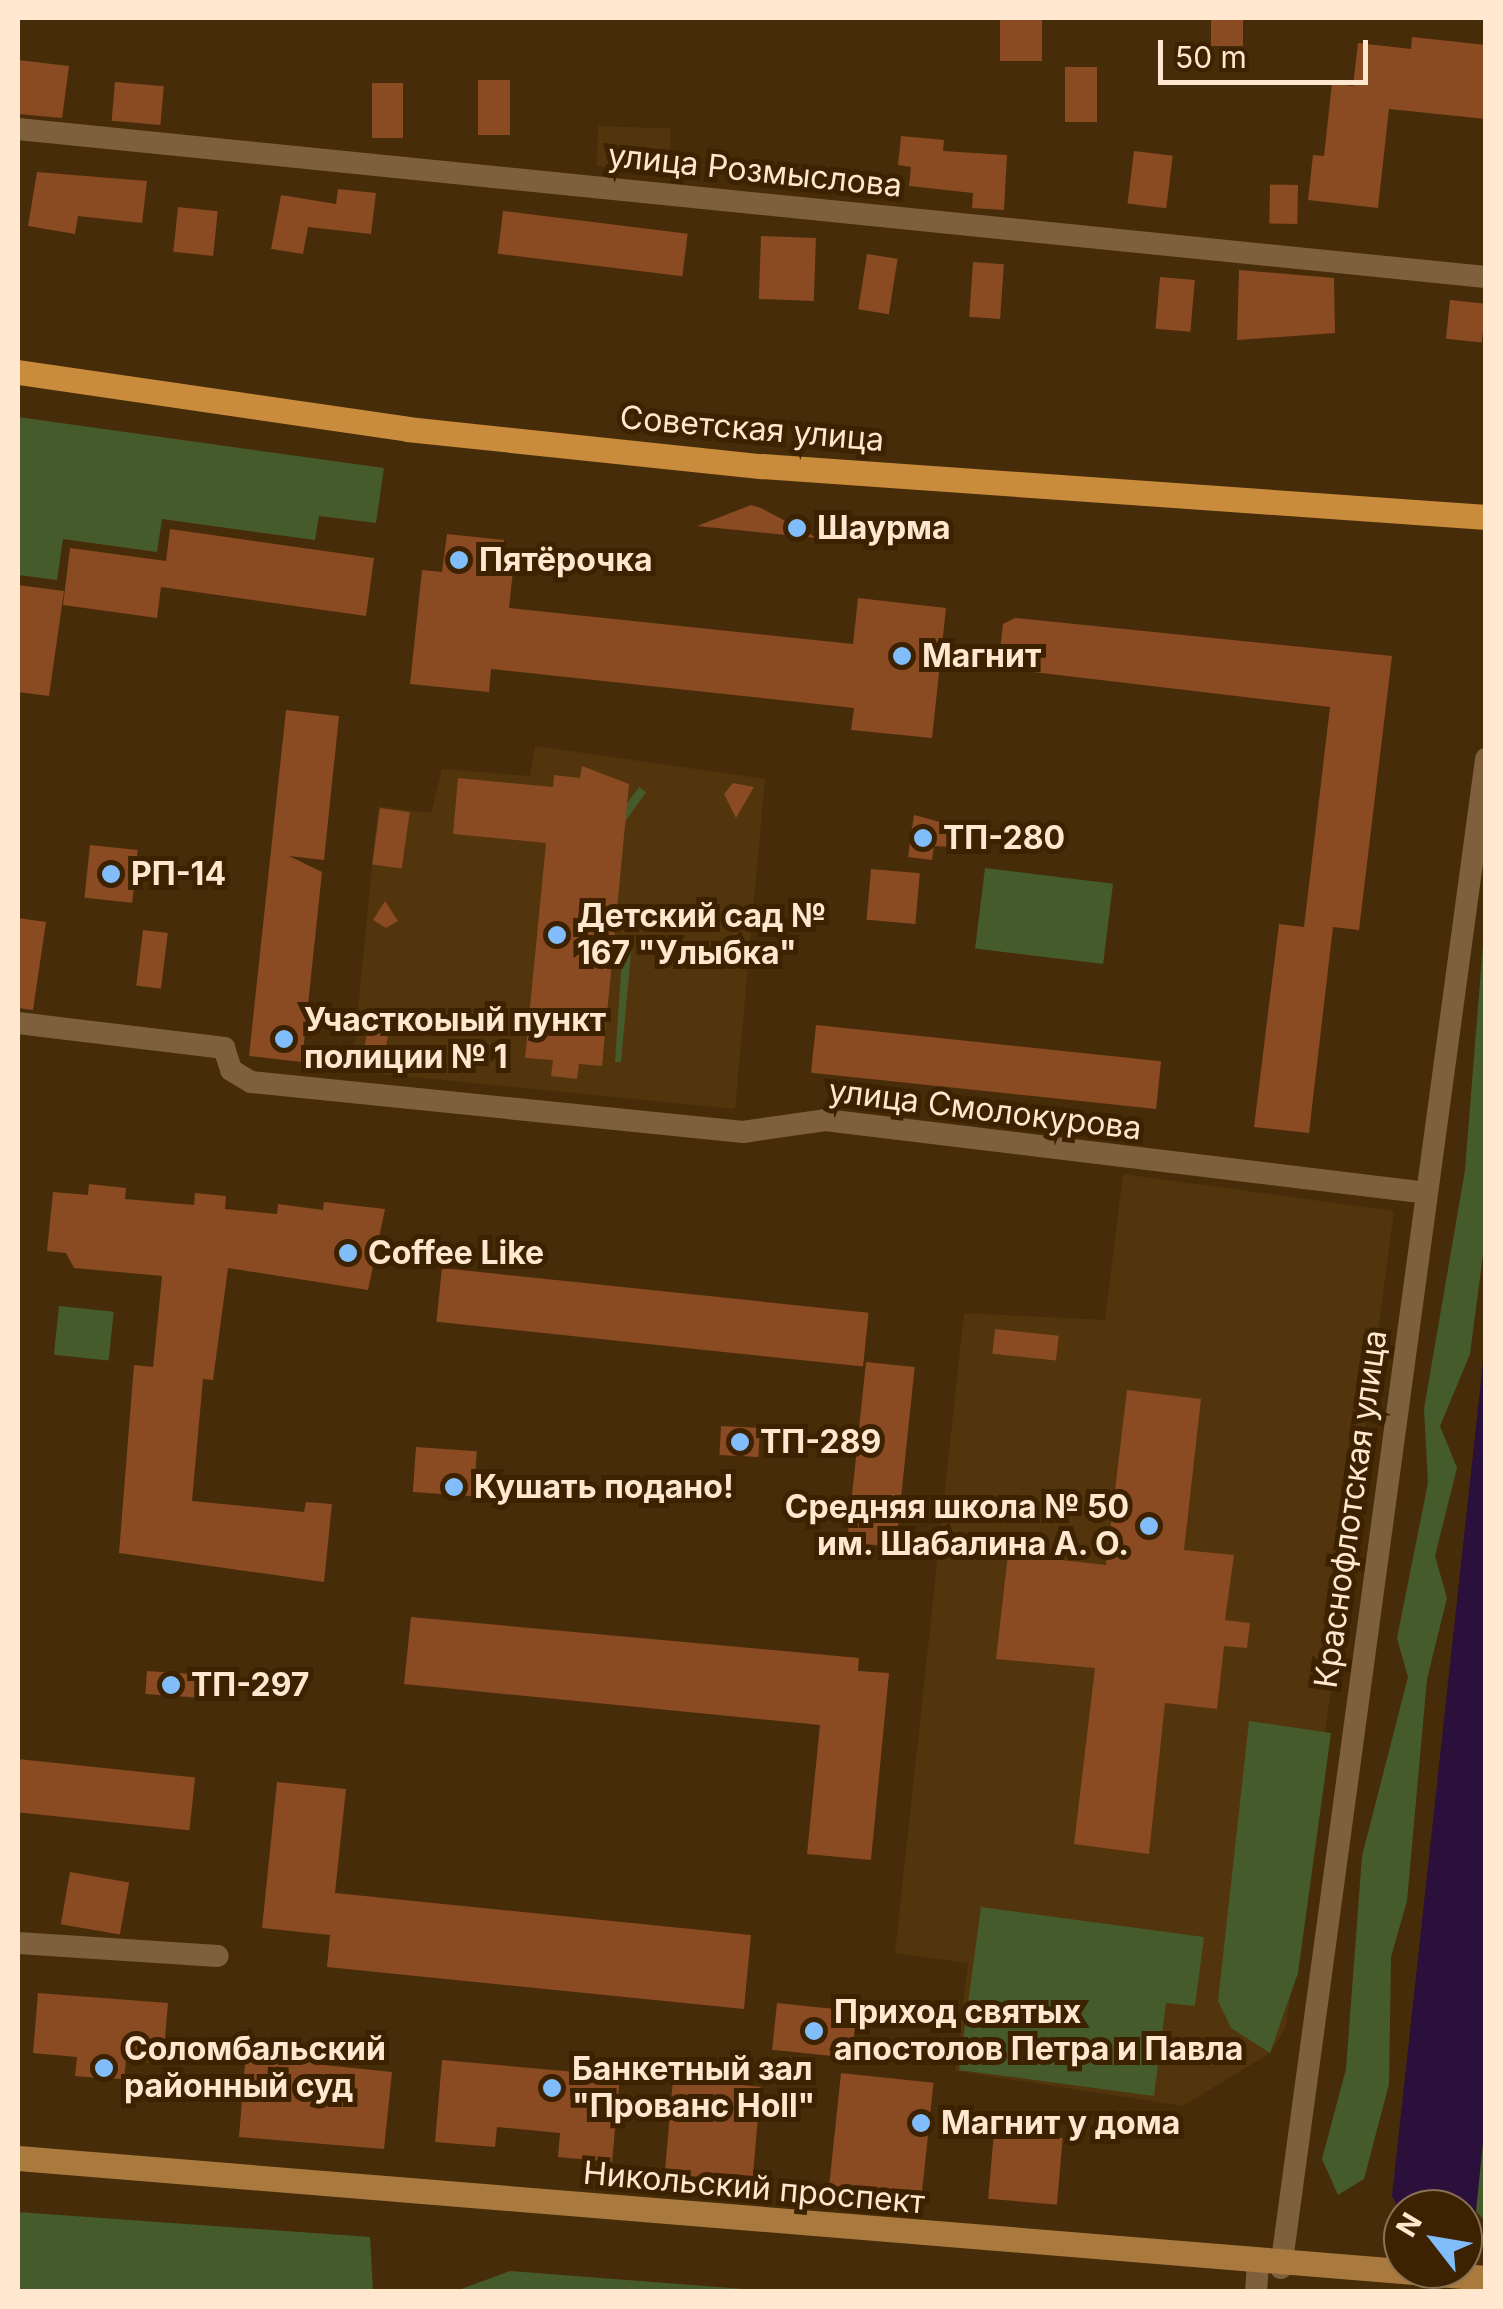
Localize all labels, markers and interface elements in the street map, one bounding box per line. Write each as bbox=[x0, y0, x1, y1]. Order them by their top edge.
scale bar bbox=[1163, 20, 1373, 82]
text: 50 m bbox=[1175, 39, 1247, 75]
street label: улица Розмыслова bbox=[606, 136, 904, 206]
street label: Советская улица bbox=[618, 398, 886, 460]
place label: Шаурма bbox=[817, 509, 951, 547]
marker: Шаурма bbox=[786, 517, 808, 539]
place label: Пятёрочка bbox=[479, 541, 653, 579]
marker: Пятёрочка bbox=[448, 549, 470, 571]
place label: Магнит bbox=[922, 637, 1041, 675]
marker: Магнит bbox=[891, 645, 913, 667]
place label: ТП-280 bbox=[943, 819, 1065, 857]
marker: ТП-280 bbox=[912, 827, 934, 849]
place label: РП-14 bbox=[131, 855, 226, 893]
marker: РП-14 bbox=[100, 863, 122, 885]
place label: Детский сад № 167 "Улыбка" bbox=[577, 898, 826, 973]
marker: Детский сад № 167 "Улыбка" bbox=[546, 924, 568, 946]
place label: Участкоыый пункт полиции № 1 bbox=[304, 1002, 606, 1077]
marker: Участкоыый пункт полиции № 1 bbox=[273, 1028, 295, 1050]
street label: улица Смолокурова bbox=[826, 1072, 1144, 1148]
place label: Coffee Like bbox=[368, 1234, 544, 1272]
marker: Coffee Like bbox=[337, 1242, 359, 1264]
street label: Краснофлотская улица bbox=[1307, 1328, 1395, 1690]
place label: ТП-289 bbox=[760, 1423, 881, 1461]
marker: ТП-289 bbox=[729, 1431, 751, 1453]
place label: Кушать подано! bbox=[474, 1468, 734, 1506]
marker: Кушать подано! bbox=[443, 1476, 465, 1498]
place label: Средняя школа № 50 им. Шабалина А. О. bbox=[785, 1489, 1129, 1564]
marker: Средняя школа № 50 им. Шабалина А. О. bbox=[1138, 1515, 1160, 1537]
place label: ТП-297 bbox=[191, 1666, 309, 1704]
marker: ТП-297 bbox=[160, 1674, 182, 1696]
place label: Приход святых апостолов Петра и Павла bbox=[834, 1994, 1243, 2069]
marker: Приход святых апостолов Петра и Павла bbox=[803, 2020, 825, 2042]
place label: Соломбальский районный суд bbox=[124, 2031, 386, 2106]
place label: Банкетный зал "Прованс Holl" bbox=[572, 2051, 815, 2126]
marker: Соломбальский районный суд bbox=[93, 2057, 115, 2079]
marker: Банкетный зал "Прованс Holl" bbox=[541, 2077, 563, 2099]
place label: Магнит у дома bbox=[941, 2104, 1180, 2142]
marker: Магнит у дома bbox=[910, 2112, 932, 2134]
street label: Никольский проспект bbox=[582, 2154, 926, 2222]
north arrow bbox=[1383, 2189, 1483, 2289]
text: N bbox=[1389, 2207, 1429, 2242]

